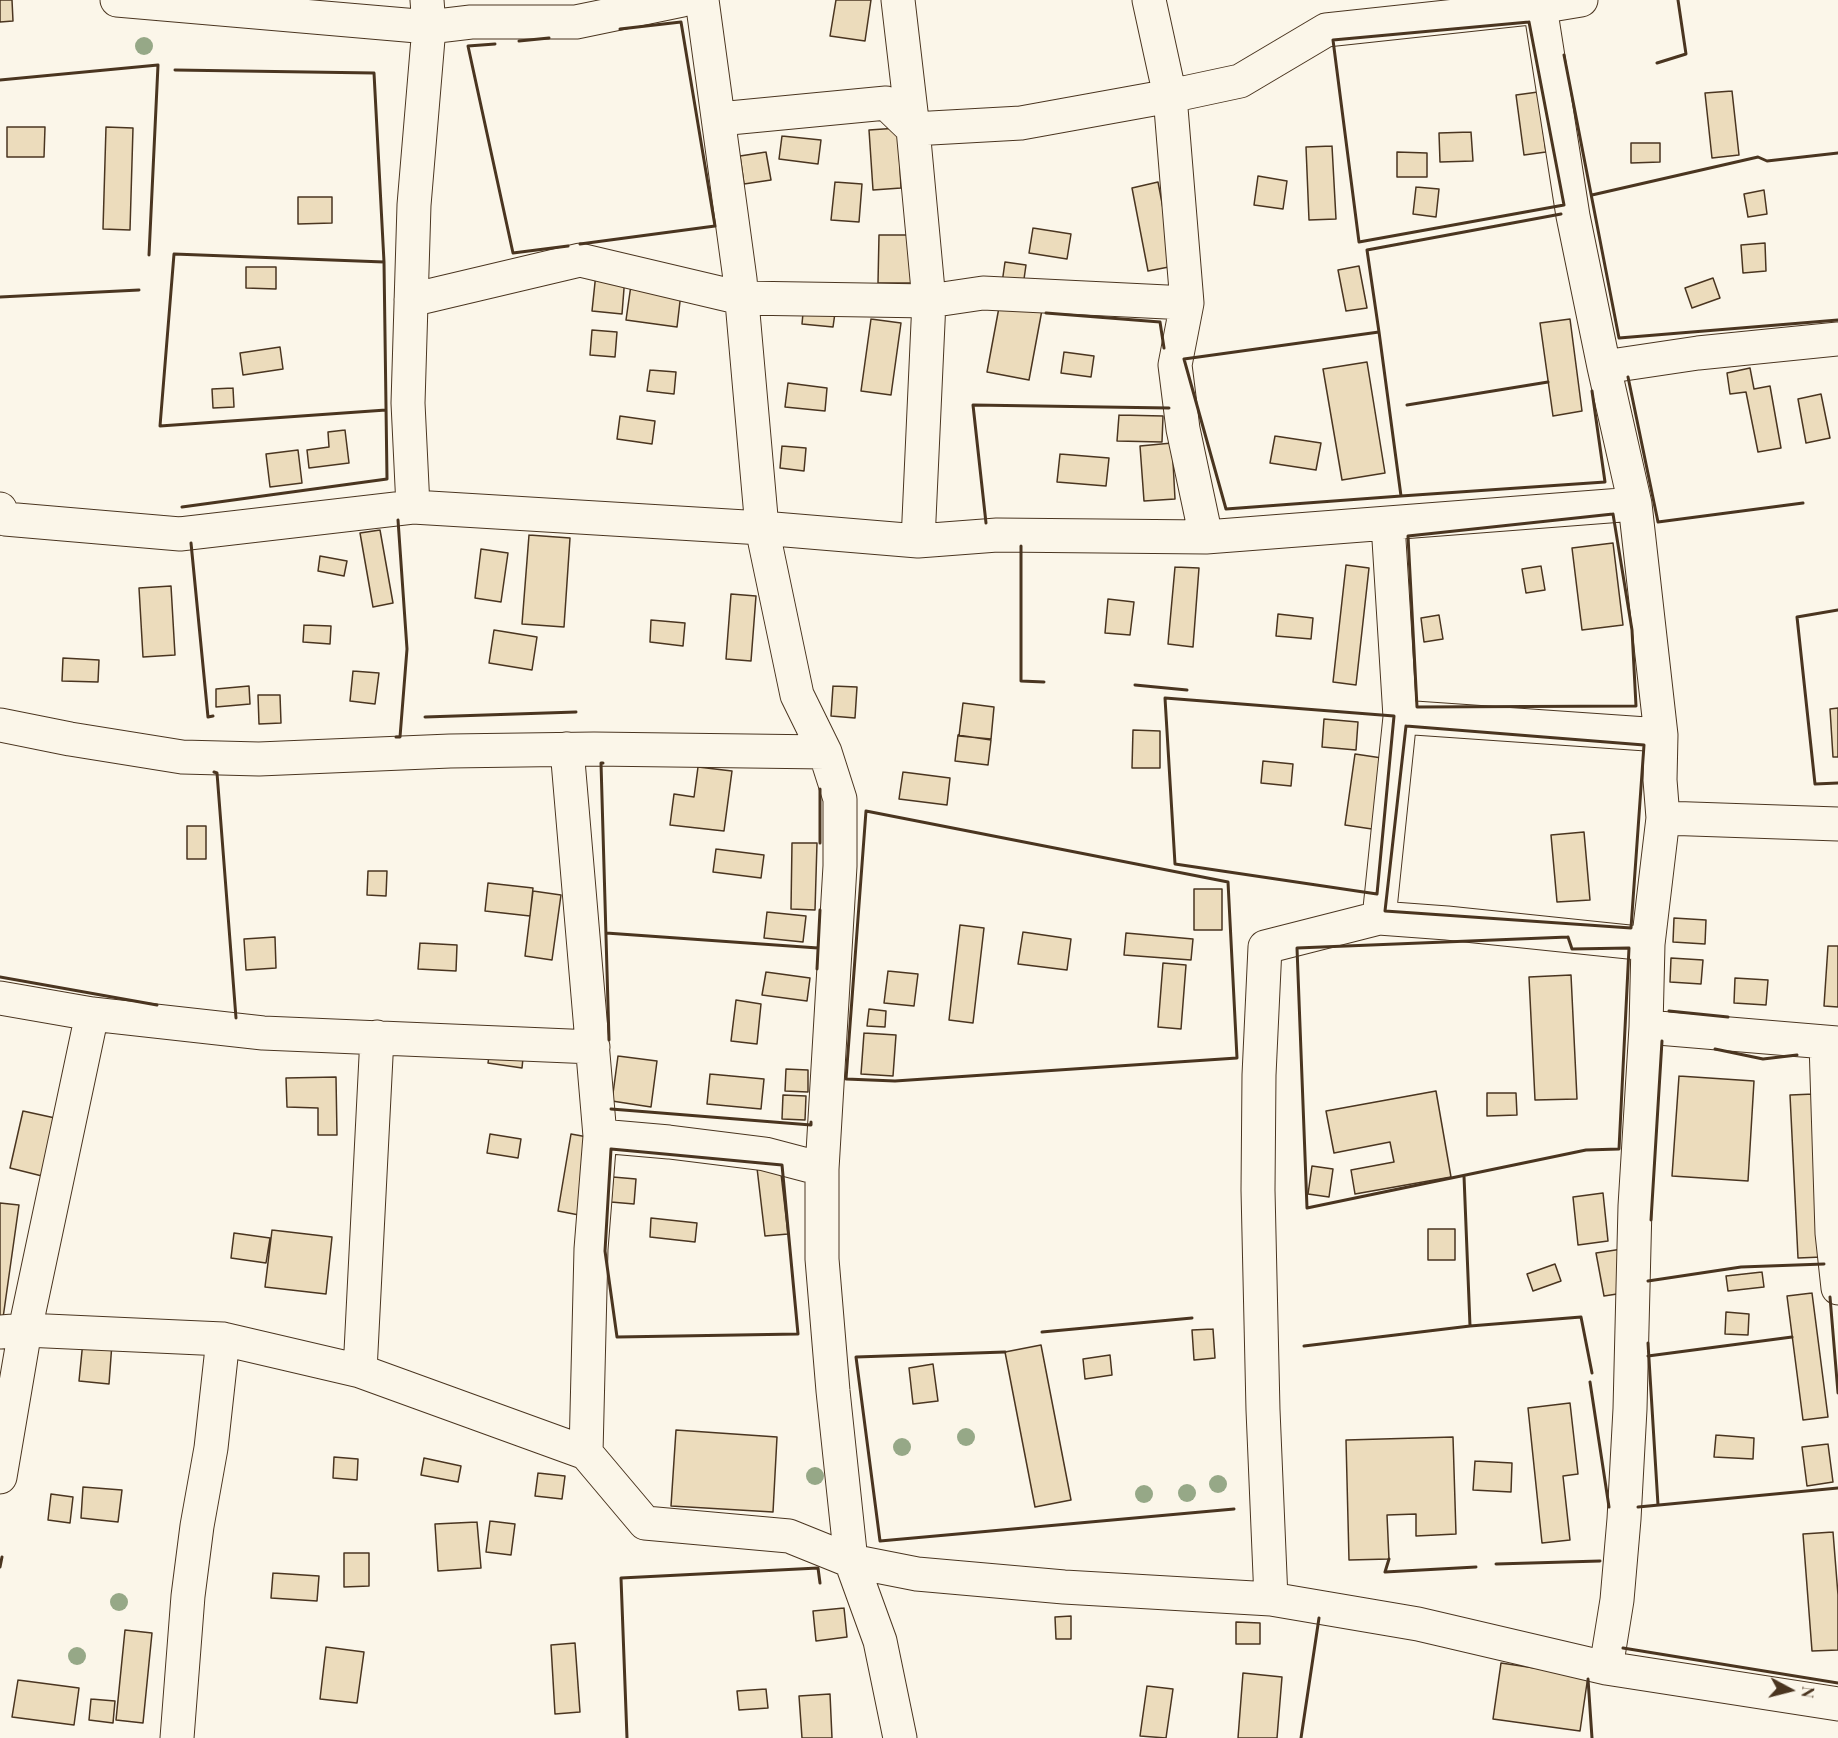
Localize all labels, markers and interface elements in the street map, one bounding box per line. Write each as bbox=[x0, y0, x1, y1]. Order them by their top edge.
north arrow bbox=[1760, 1660, 1820, 1720]
text: N bbox=[1797, 1685, 1819, 1699]

